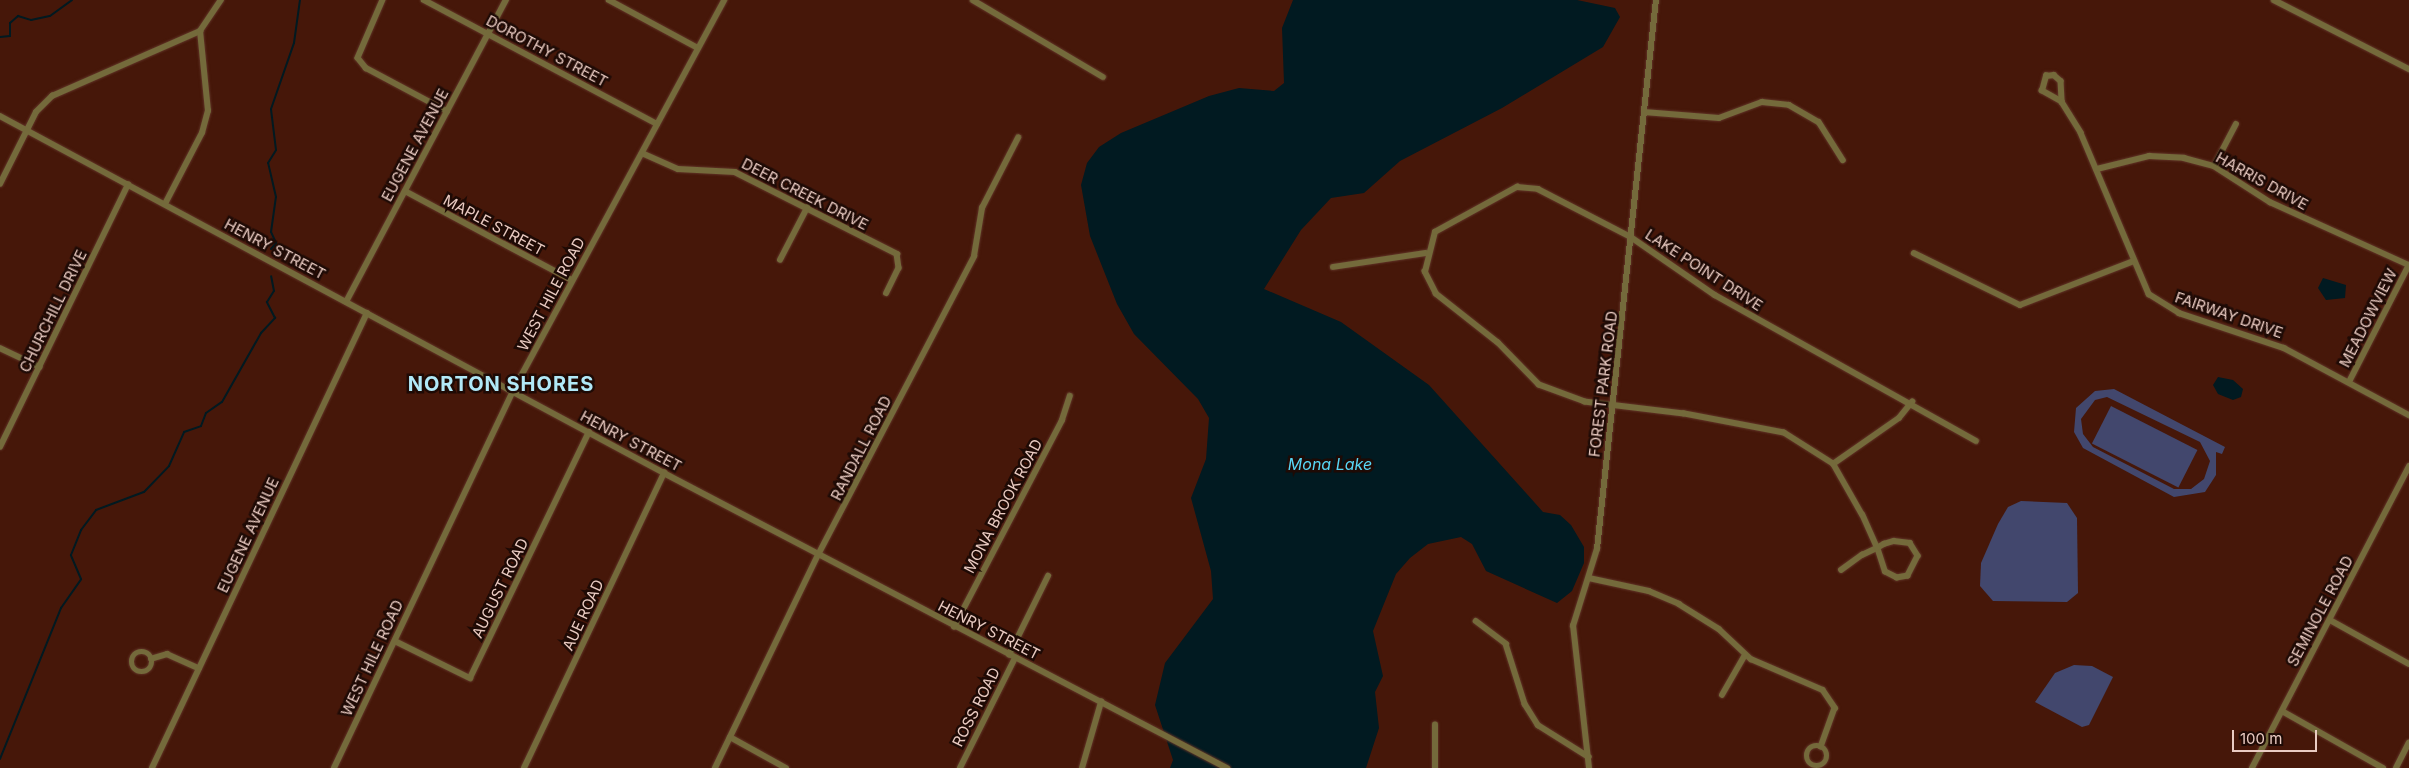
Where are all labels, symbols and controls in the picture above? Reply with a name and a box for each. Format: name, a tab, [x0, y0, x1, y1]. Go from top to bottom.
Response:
street label: DOROTHY STREET	[483, 11, 611, 91]
street label: EUGENE AVENUE	[378, 86, 452, 204]
street label: HARRIS DRIVE	[2213, 148, 2311, 214]
street label: DEER CREEK DRIVE	[739, 154, 871, 234]
street label: MAPLE STREET	[440, 191, 548, 259]
street label: HENRY STREET	[221, 215, 329, 283]
street label: LAKE POINT DRIVE	[1642, 225, 1766, 315]
street label: WEST HILE ROAD	[513, 234, 589, 354]
street label: CHURCHILL DRIVE	[16, 247, 90, 375]
street label: MEADOWVIEW	[2335, 266, 2401, 370]
street label: FAIRWAY DRIVE	[2173, 288, 2285, 342]
street label: FOREST PARK ROAD	[1585, 310, 1621, 458]
district label: NORTON SHORES	[406, 372, 596, 396]
street label: RANDALL ROAD	[827, 393, 895, 503]
street label: HENRY STREET	[577, 407, 685, 475]
street label: MONA BROOK ROAD	[960, 436, 1046, 576]
water label: Mona Lake	[1288, 454, 1372, 474]
street label: EUGENE AVENUE	[213, 475, 283, 595]
street label: AUGUST ROAD	[468, 535, 532, 641]
street label: SEMINOLE ROAD	[2283, 553, 2357, 669]
street label: AUE ROAD	[559, 577, 607, 653]
street label: WEST HILE ROAD	[337, 597, 407, 719]
street label: HENRY STREET	[935, 597, 1043, 663]
street label: ROSS ROAD	[948, 664, 1004, 750]
scale bar	[2234, 720, 2319, 752]
text: 100 m	[2240, 729, 2282, 748]

